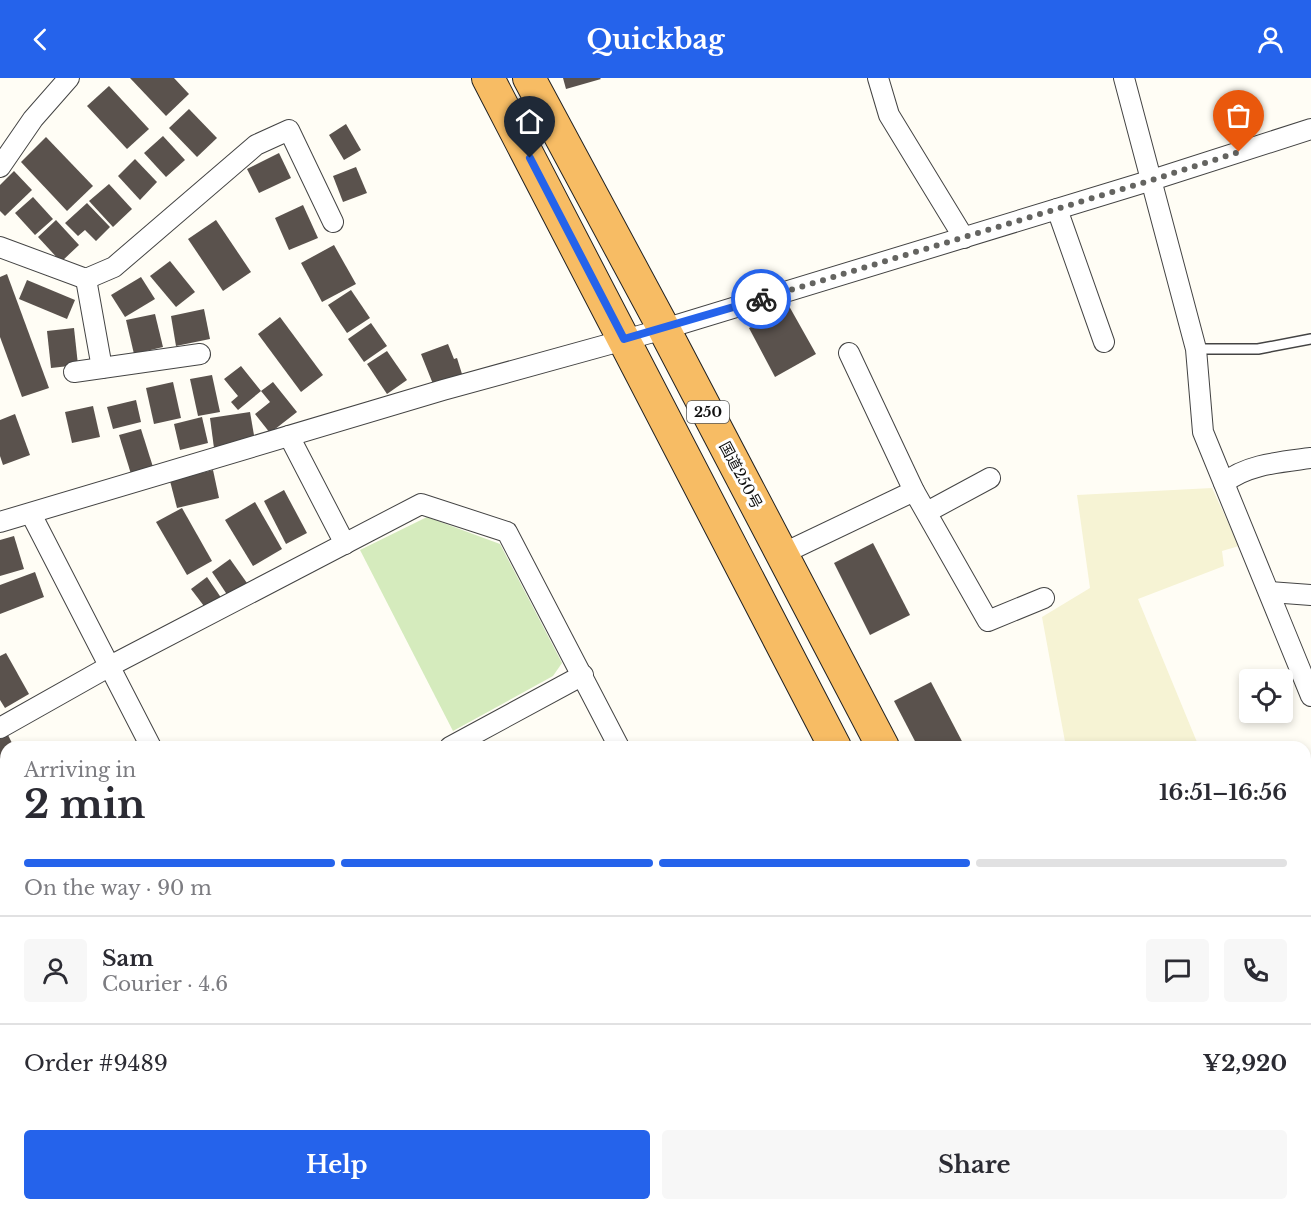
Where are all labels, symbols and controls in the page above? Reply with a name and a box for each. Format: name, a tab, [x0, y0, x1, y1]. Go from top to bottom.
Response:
icon: back	[24, 23, 57, 56]
text: Quickbag	[587, 23, 724, 56]
icon: person	[1254, 23, 1287, 56]
pin	[1213, 90, 1264, 152]
pin	[504, 96, 555, 158]
icon: bag	[1222, 99, 1255, 132]
icon: home	[513, 105, 546, 138]
courier	[731, 269, 791, 329]
icon: bike	[745, 283, 778, 316]
road number: 250	[687, 401, 729, 423]
street label: 国道250号	[715, 438, 767, 512]
map controls	[1239, 669, 1293, 723]
button: locate	[1239, 669, 1293, 723]
text: Arriving in	[24, 758, 136, 782]
text: 16:51–16:56	[1159, 779, 1287, 806]
text: 2 min	[24, 780, 145, 829]
text: On the way · 90 m	[24, 876, 212, 900]
button: person	[24, 939, 87, 1002]
button: chat	[1146, 939, 1209, 1002]
button: phone	[1224, 939, 1287, 1002]
text: Sam	[102, 945, 154, 972]
text: Courier · 4.6	[102, 972, 228, 996]
text: Order #9489	[24, 1050, 168, 1077]
text: ¥2,920	[1202, 1050, 1287, 1077]
button: Help	[24, 1130, 650, 1199]
button: Share	[662, 1130, 1287, 1199]

